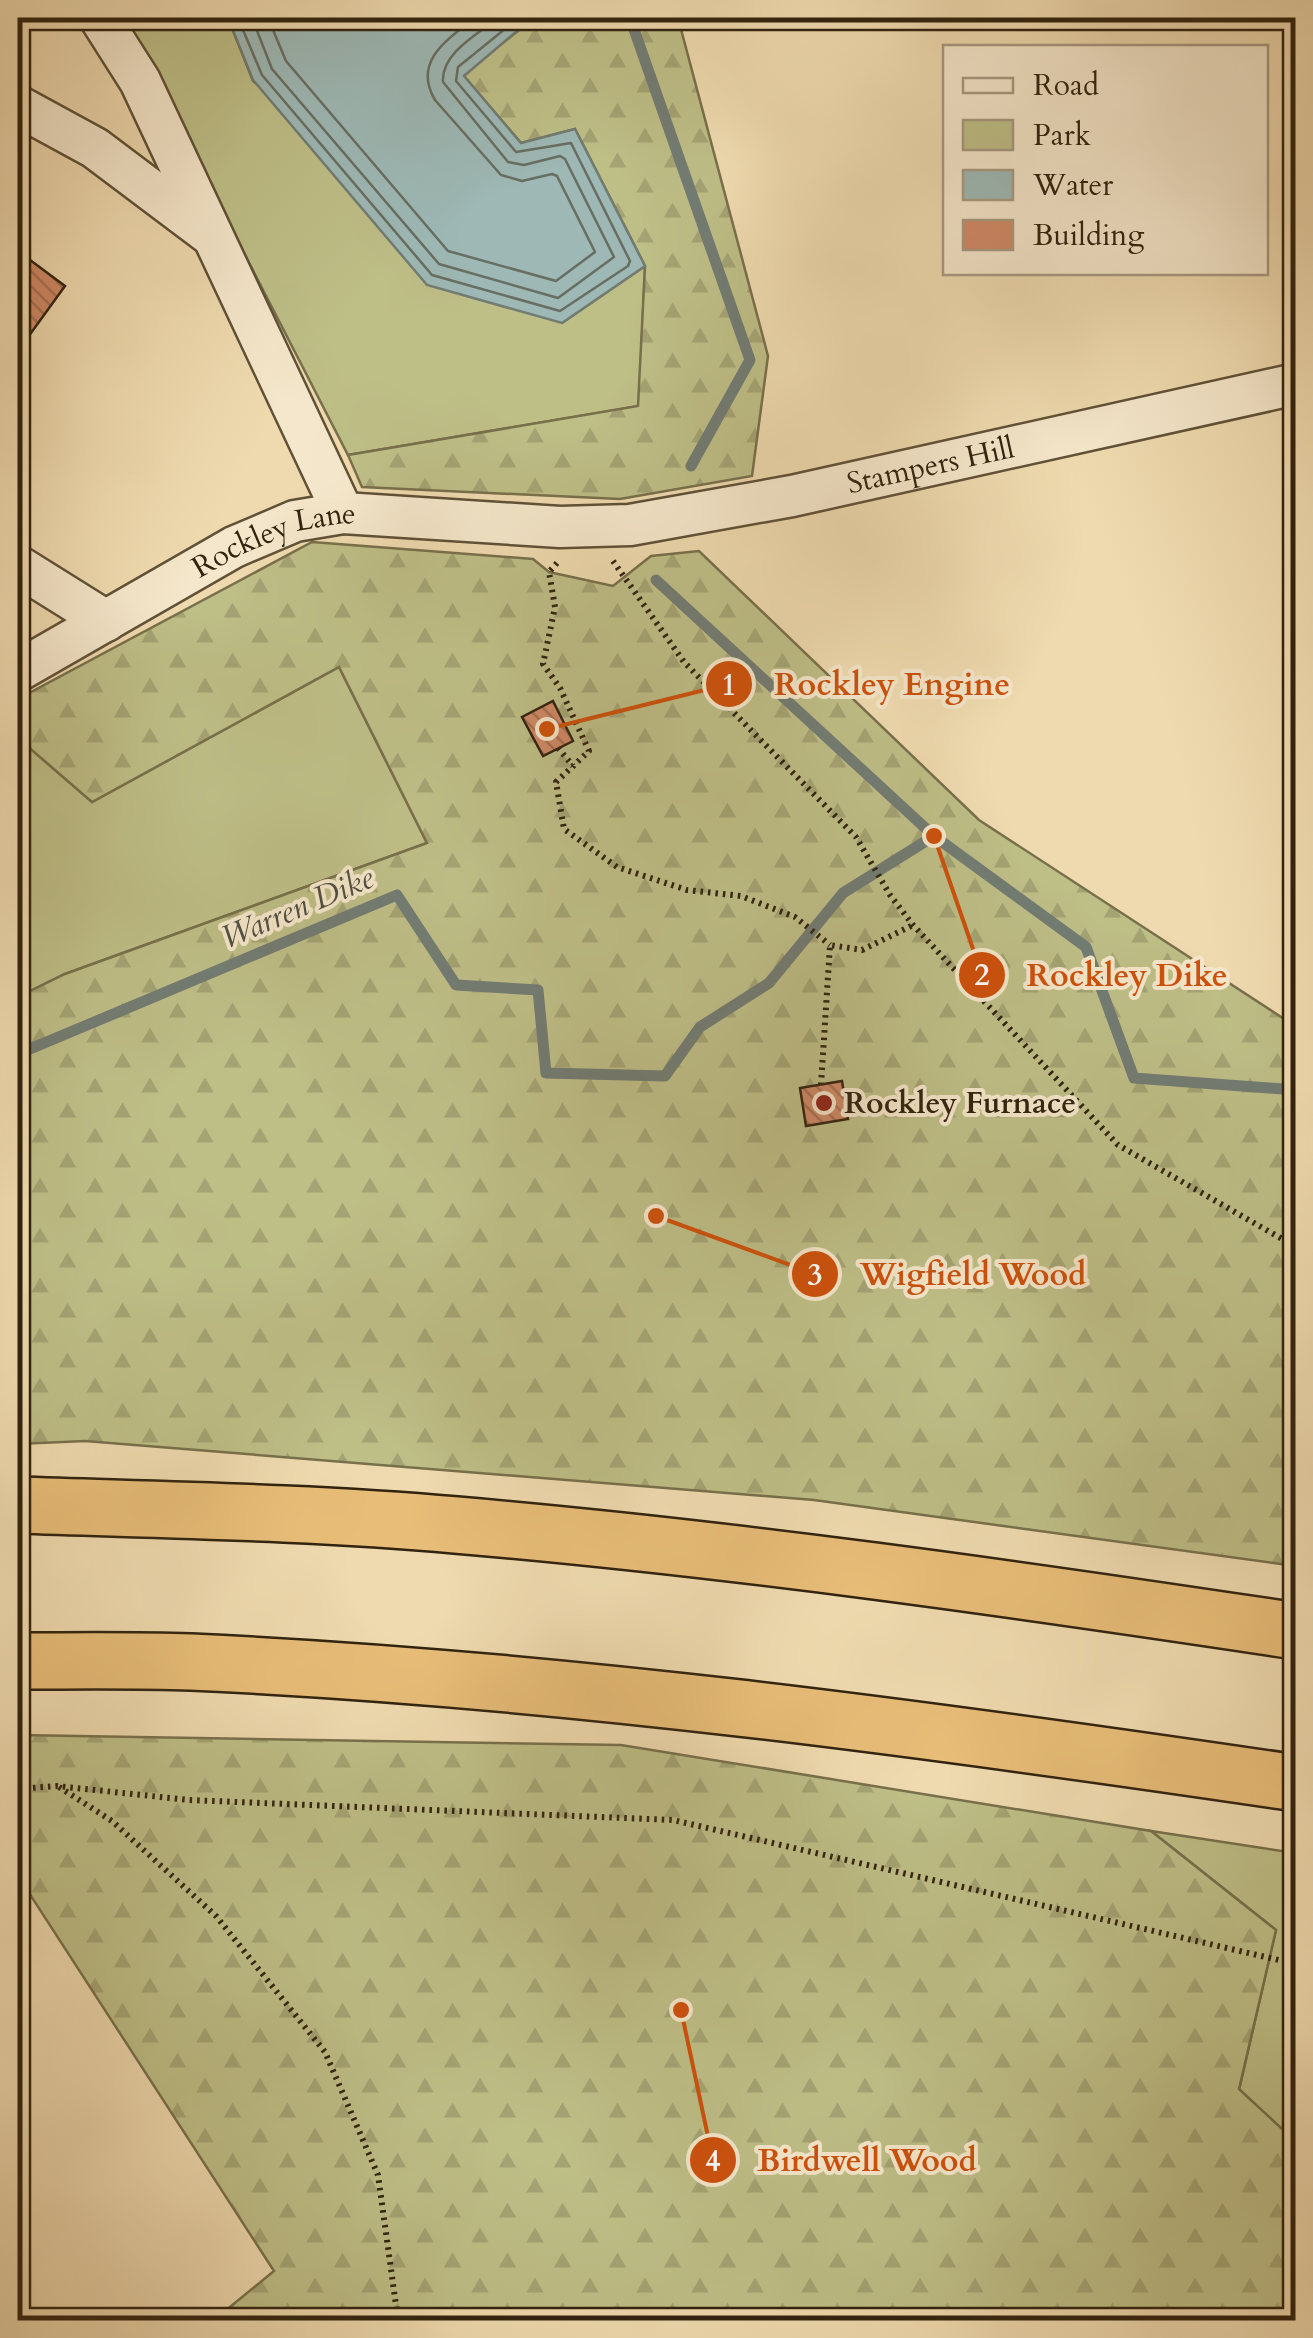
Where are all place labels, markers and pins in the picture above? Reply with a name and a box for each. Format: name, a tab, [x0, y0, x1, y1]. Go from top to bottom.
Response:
callout: Rockley Engine	[704, 653, 1030, 715]
callout: Rockley Dike	[957, 944, 1248, 1006]
place label: Rockley Furnace	[844, 1083, 1076, 1124]
marker: Rockley Furnace	[813, 1092, 835, 1114]
callout: Wigfield Wood	[790, 1243, 1106, 1305]
callout: Birdwell Wood	[688, 2129, 997, 2191]

